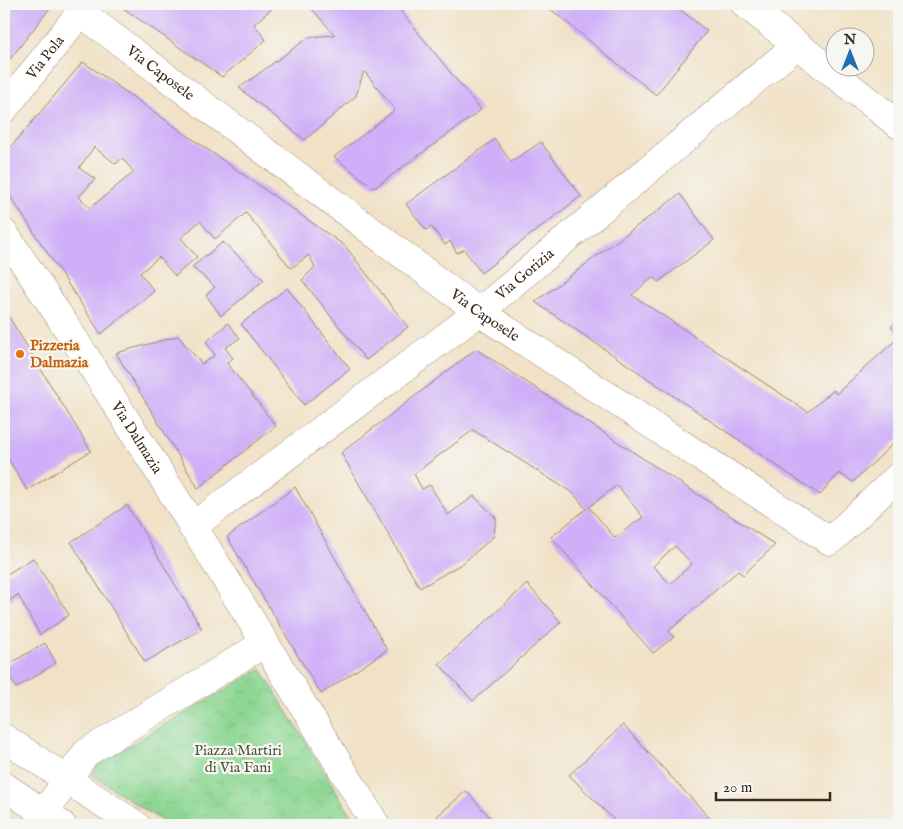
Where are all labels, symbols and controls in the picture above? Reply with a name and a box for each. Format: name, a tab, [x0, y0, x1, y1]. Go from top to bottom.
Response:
north arrow	[826, 28, 876, 78]
street label: Via Pola	[21, 31, 68, 84]
text: N	[843, 31, 856, 49]
street label: Via Caposele	[122, 40, 199, 104]
street label: Via Gorizia	[491, 244, 558, 304]
street label: Via Caposele	[446, 284, 524, 346]
place label: Pizzeria Dalmazia	[30, 336, 89, 372]
marker: Pizzeria Dalmazia	[14, 348, 26, 360]
street label: Via Dalmazia	[107, 397, 167, 477]
park label: Piazza Martiri di Via Fani	[194, 741, 282, 777]
scale bar	[716, 769, 829, 801]
text: 20 m	[723, 778, 753, 797]

